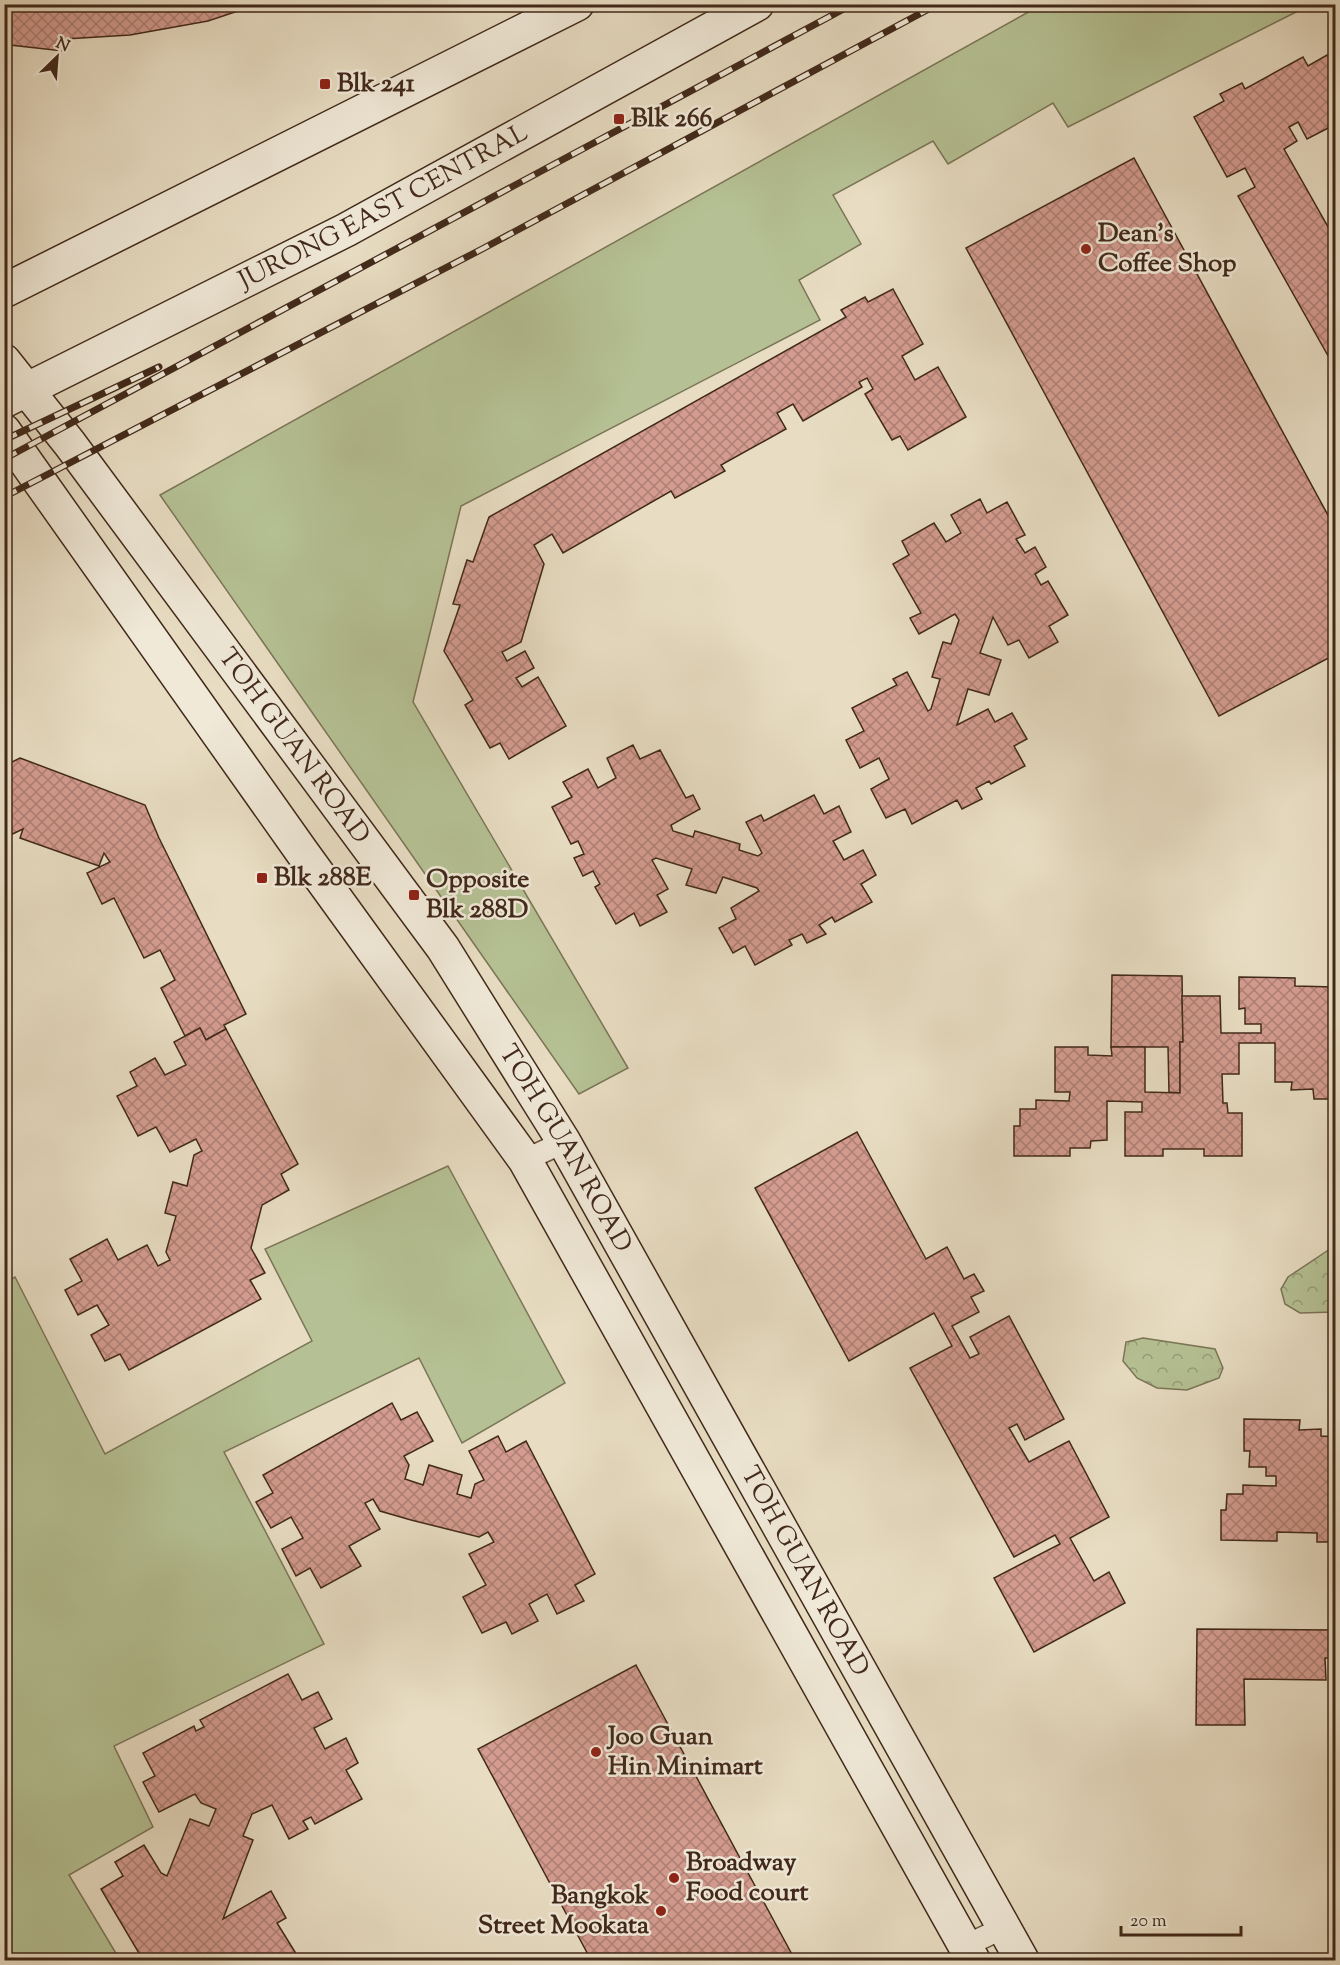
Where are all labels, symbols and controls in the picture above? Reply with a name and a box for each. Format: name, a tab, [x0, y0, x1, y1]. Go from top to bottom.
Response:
north arrow	[27, 27, 87, 87]
text: N	[52, 33, 73, 59]
place label: Blk 241	[337, 66, 415, 103]
marker: Blk 241	[318, 77, 332, 91]
place label: Blk 266	[631, 101, 713, 138]
marker: Blk 266	[612, 112, 626, 126]
street label: JURONG EAST CENTRAL	[230, 115, 535, 300]
place label: Dean's Coffee Shop	[1098, 216, 1236, 283]
marker: Dean's Coffee Shop	[1079, 242, 1093, 256]
street label: TOH GUAN ROAD	[209, 641, 379, 852]
place label: Blk 288E	[274, 860, 372, 897]
place label: Opposite Blk 288D	[426, 862, 529, 929]
marker: Blk 288E	[255, 871, 269, 885]
marker: Opposite Blk 288D	[407, 888, 421, 902]
street label: TOH GUAN ROAD	[489, 1038, 641, 1259]
street label: TOH GUAN ROAD	[731, 1460, 878, 1683]
place label: Joo Guan Hin Minimart	[606, 1719, 763, 1786]
marker: Joo Guan Hin Minimart	[589, 1745, 603, 1759]
place label: Broadway Food court	[686, 1845, 808, 1912]
marker: Broadway Food court	[667, 1871, 681, 1885]
place label: Bangkok Street Mookata	[478, 1878, 650, 1945]
scale bar	[1121, 1899, 1241, 1937]
marker: Bangkok Street Mookata	[654, 1904, 668, 1918]
text: 20 m	[1130, 1909, 1167, 1935]

